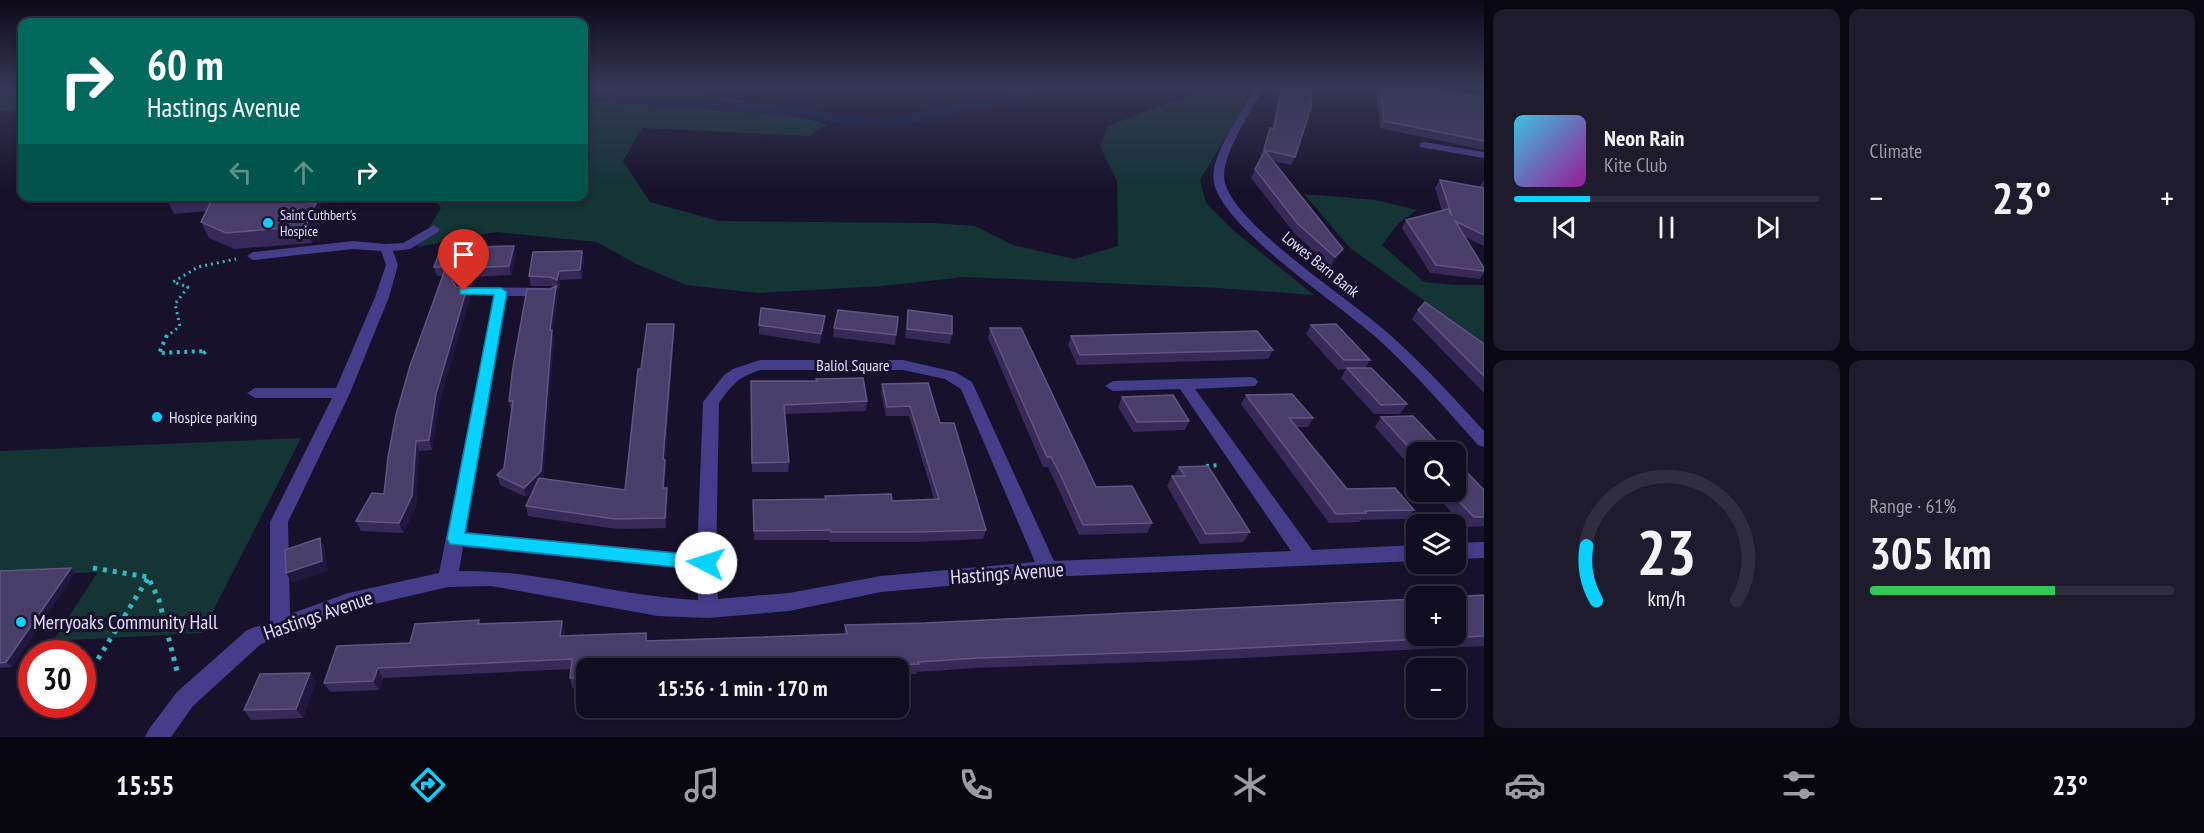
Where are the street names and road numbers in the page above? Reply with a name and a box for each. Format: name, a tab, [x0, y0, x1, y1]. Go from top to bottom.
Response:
street label: Lowes Barn Bank	[1278, 227, 1364, 302]
street label: Baliol Square	[816, 355, 890, 375]
street label: Hastings Avenue	[949, 556, 1065, 590]
street label: Hastings Avenue	[260, 584, 376, 646]

